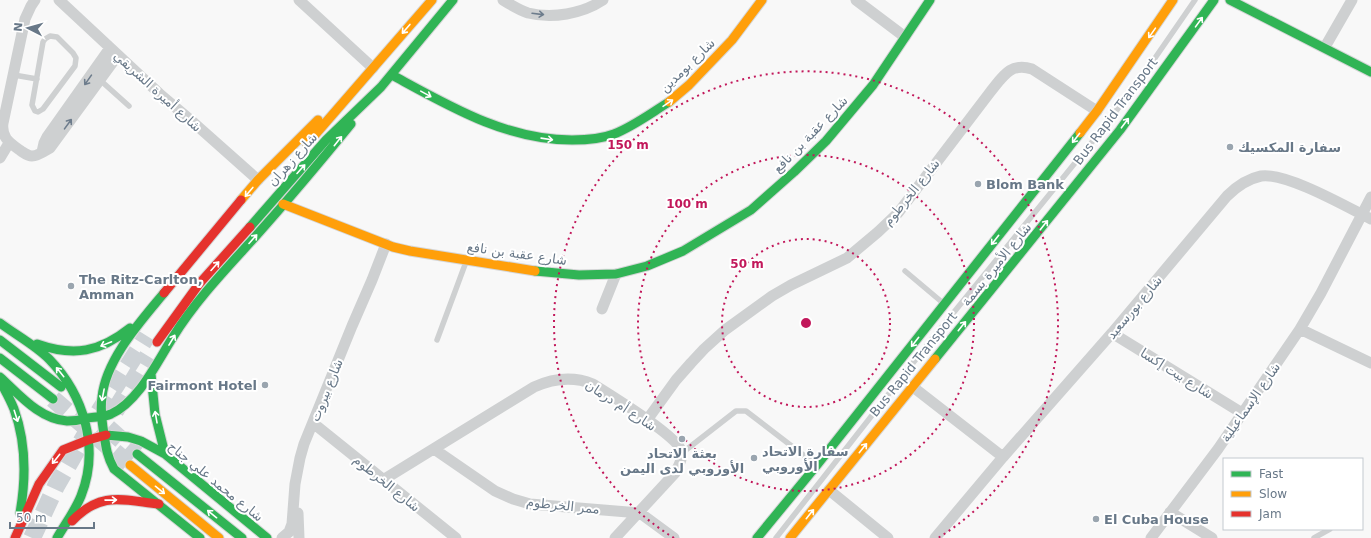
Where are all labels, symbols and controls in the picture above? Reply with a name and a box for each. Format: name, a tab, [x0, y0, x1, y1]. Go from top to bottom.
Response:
north arrow	[8, 8, 48, 48]
one-way arrow	[531, 10, 544, 18]
one-way arrow	[1195, 17, 1204, 28]
text: N	[12, 22, 25, 32]
one-way arrow	[402, 24, 411, 35]
one-way arrow	[1148, 27, 1156, 38]
street label: شارع بومدين	[657, 35, 719, 96]
street label: شارع أميرة الشريقي	[110, 47, 205, 135]
street label: Bus Rapid Transport	[1070, 55, 1161, 168]
one-way arrow	[84, 74, 92, 85]
one-way arrow	[420, 90, 432, 98]
street label: شارع عقبة بن نافع	[770, 93, 851, 176]
one-way arrow	[662, 99, 673, 107]
one-way arrow	[1121, 118, 1130, 129]
one-way arrow	[64, 119, 72, 130]
street label: شارع زهران	[265, 130, 321, 190]
one-way arrow	[1071, 132, 1080, 143]
one-way arrow	[334, 135, 342, 146]
one-way arrow	[540, 135, 553, 143]
text: 150 m	[607, 138, 649, 152]
place label: سفارة المكسيك	[1238, 140, 1341, 155]
marker: سفارة المكسيك	[1225, 142, 1235, 152]
street label: شارع الخرطوم	[880, 156, 944, 229]
one-way arrow	[296, 164, 305, 174]
place label: Blom Bank	[986, 177, 1064, 192]
marker: Blom Bank	[973, 179, 983, 189]
one-way arrow	[244, 186, 253, 197]
text: 100 m	[666, 197, 708, 211]
street label: شارع الأميرة بسمة	[957, 219, 1035, 310]
one-way arrow	[1040, 219, 1048, 230]
one-way arrow	[248, 234, 257, 244]
one-way arrow	[991, 235, 1000, 246]
street label: شارع عقبة بن نافع	[466, 239, 568, 269]
text: 50 m	[730, 257, 764, 271]
one-way arrow	[210, 261, 219, 272]
place label: The Ritz-Carlton, Amman	[79, 272, 203, 302]
street label: شارع بورسعيد	[1104, 273, 1166, 342]
marker: The Ritz-Carlton, Amman	[66, 281, 76, 291]
street label: Bus Rapid Transport	[867, 309, 960, 420]
centre of rings	[799, 316, 813, 330]
one-way arrow	[958, 320, 967, 331]
one-way arrow	[168, 334, 176, 346]
one-way arrow	[910, 337, 919, 348]
one-way arrow	[100, 341, 112, 348]
street label: شارع بيت إكسا	[1137, 345, 1216, 403]
street label: شارع بيروت	[307, 357, 347, 424]
street label: شارع الإسماعيلية	[1218, 360, 1284, 445]
one-way arrow	[55, 367, 64, 378]
street label: شارع أم درمان	[582, 376, 659, 435]
place label: Fairmont Hotel	[147, 378, 257, 393]
marker: Fairmont Hotel	[260, 380, 270, 390]
one-way arrow	[99, 388, 107, 401]
one-way arrow	[12, 410, 20, 422]
one-way arrow	[151, 410, 159, 423]
marker: بعثة الاتحاد الأوروبي لدى اليمن	[677, 434, 687, 444]
street label: شارع محمد علي جناح	[164, 438, 266, 525]
one-way arrow	[858, 443, 867, 454]
place label: سفارة الاتحاد الأوروبي	[762, 444, 849, 474]
place label: بعثة الاتحاد الأوروبي لدى اليمن	[620, 446, 744, 476]
street label: شارع الخرطوم	[350, 452, 423, 516]
marker: سفارة الاتحاد الأوروبي	[749, 453, 759, 463]
one-way arrow	[51, 454, 60, 465]
legend	[1223, 458, 1363, 530]
text: Fast	[1259, 467, 1283, 481]
one-way arrow	[155, 485, 165, 494]
text: Slow	[1259, 487, 1287, 501]
street label: ممر الخرطوم	[525, 494, 601, 518]
one-way arrow	[104, 496, 117, 504]
scale bar	[10, 504, 94, 530]
text: Jam	[1258, 507, 1282, 521]
one-way arrow	[805, 508, 814, 519]
one-way arrow	[206, 509, 217, 518]
text: 50 m	[16, 511, 47, 525]
place label: El Cuba House	[1104, 512, 1209, 527]
marker: El Cuba House	[1091, 514, 1101, 524]

